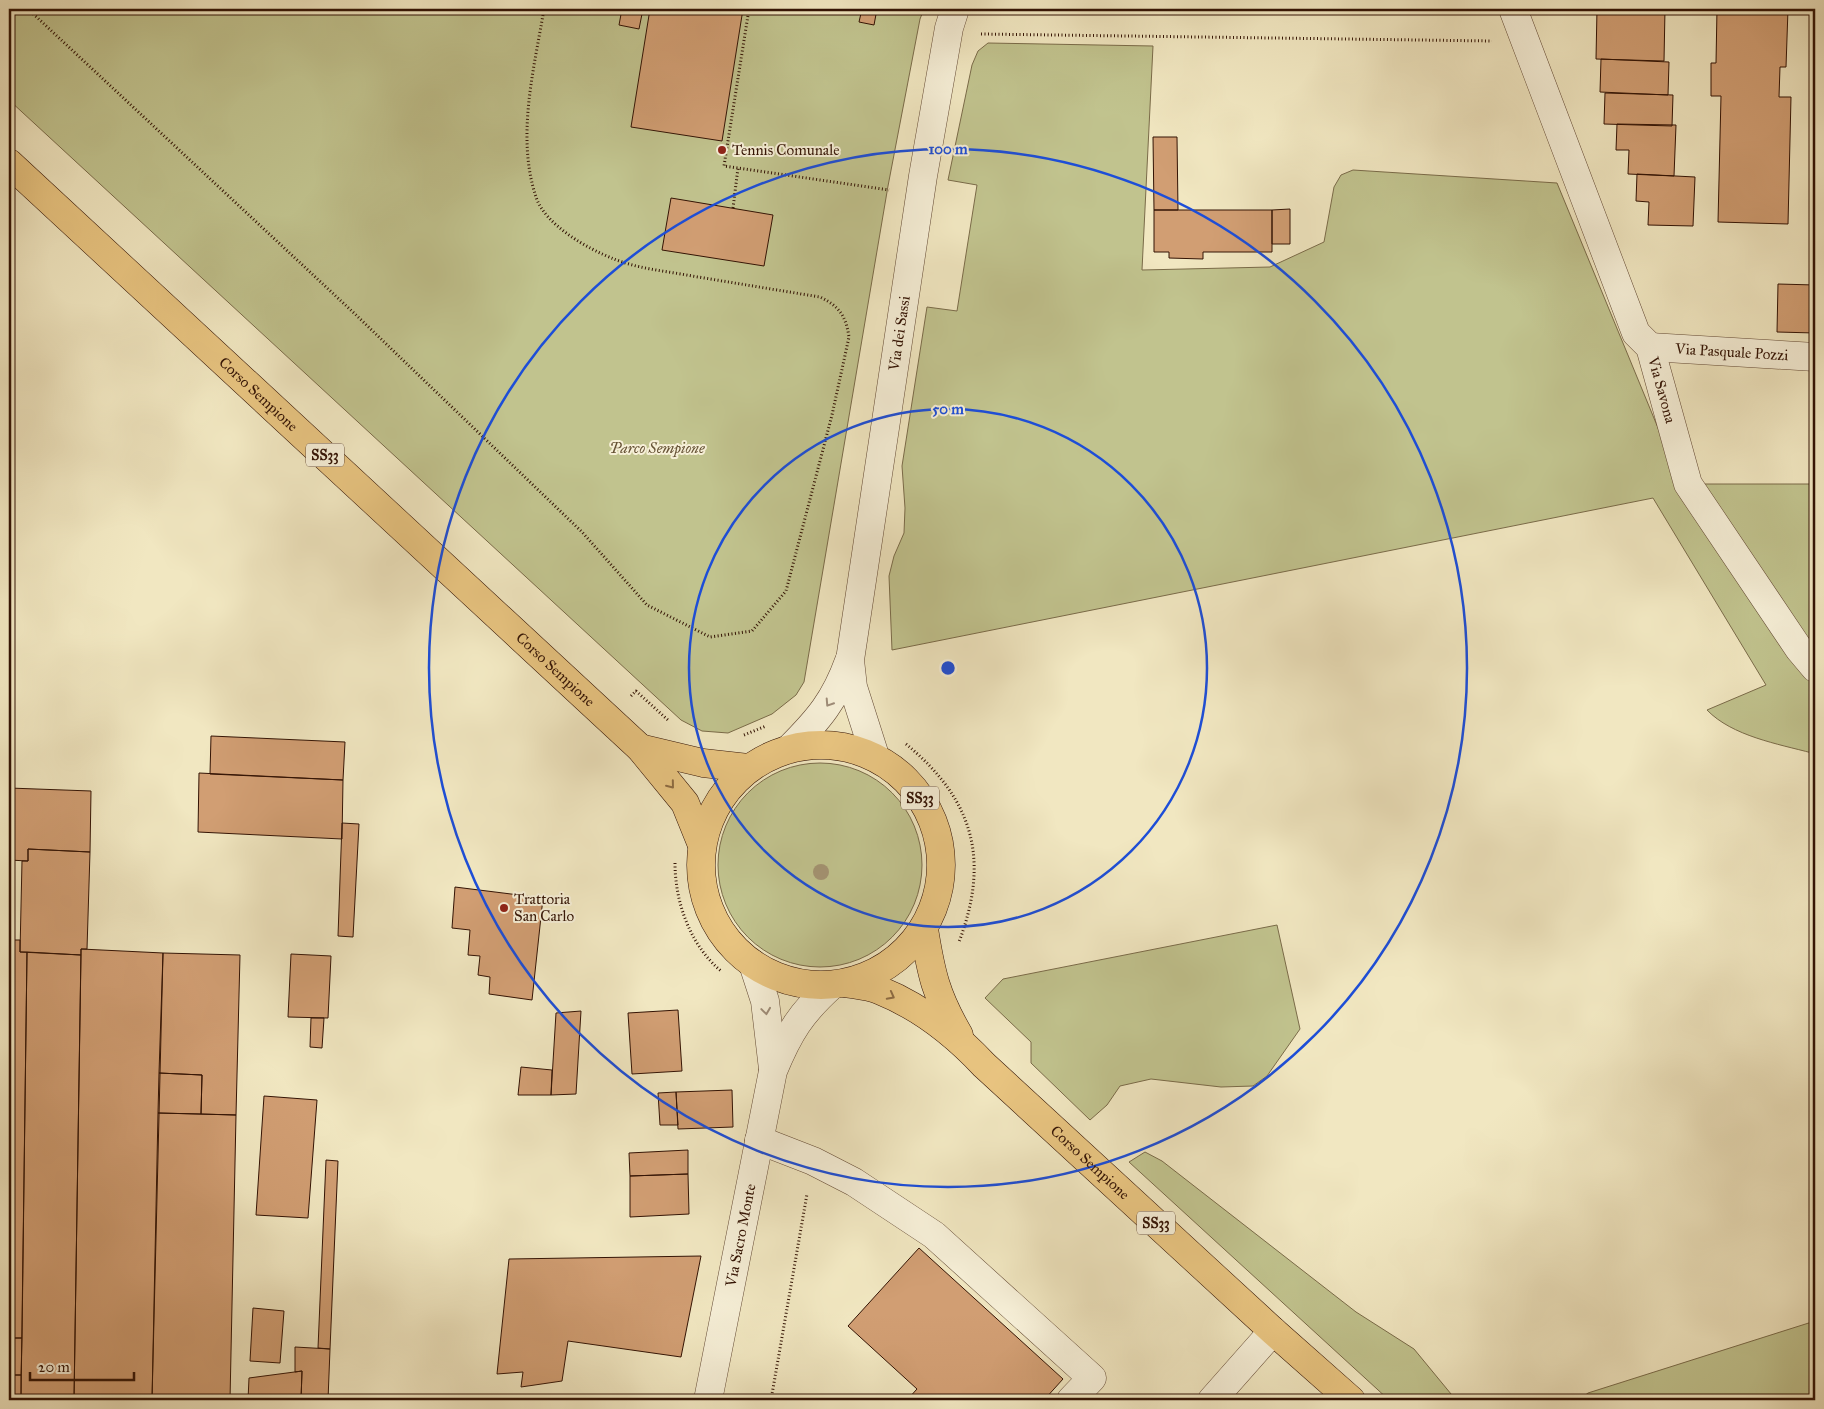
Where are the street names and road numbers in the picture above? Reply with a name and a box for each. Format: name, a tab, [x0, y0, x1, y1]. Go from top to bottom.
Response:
street label: Via dei Sassi	[885, 295, 914, 373]
street label: Via Pasquale Pozzi	[1674, 339, 1789, 364]
street label: Corso Sempione	[215, 353, 301, 435]
street label: Via Savona	[1644, 354, 1680, 426]
road number: SS33	[306, 444, 344, 466]
street label: Corso Sempione	[512, 629, 598, 710]
road number: SS33	[901, 786, 939, 810]
street label: Corso Sempione	[1047, 1122, 1133, 1203]
street label: Via Sacro Monte	[721, 1182, 760, 1289]
road number: SS33	[1137, 1212, 1175, 1234]

